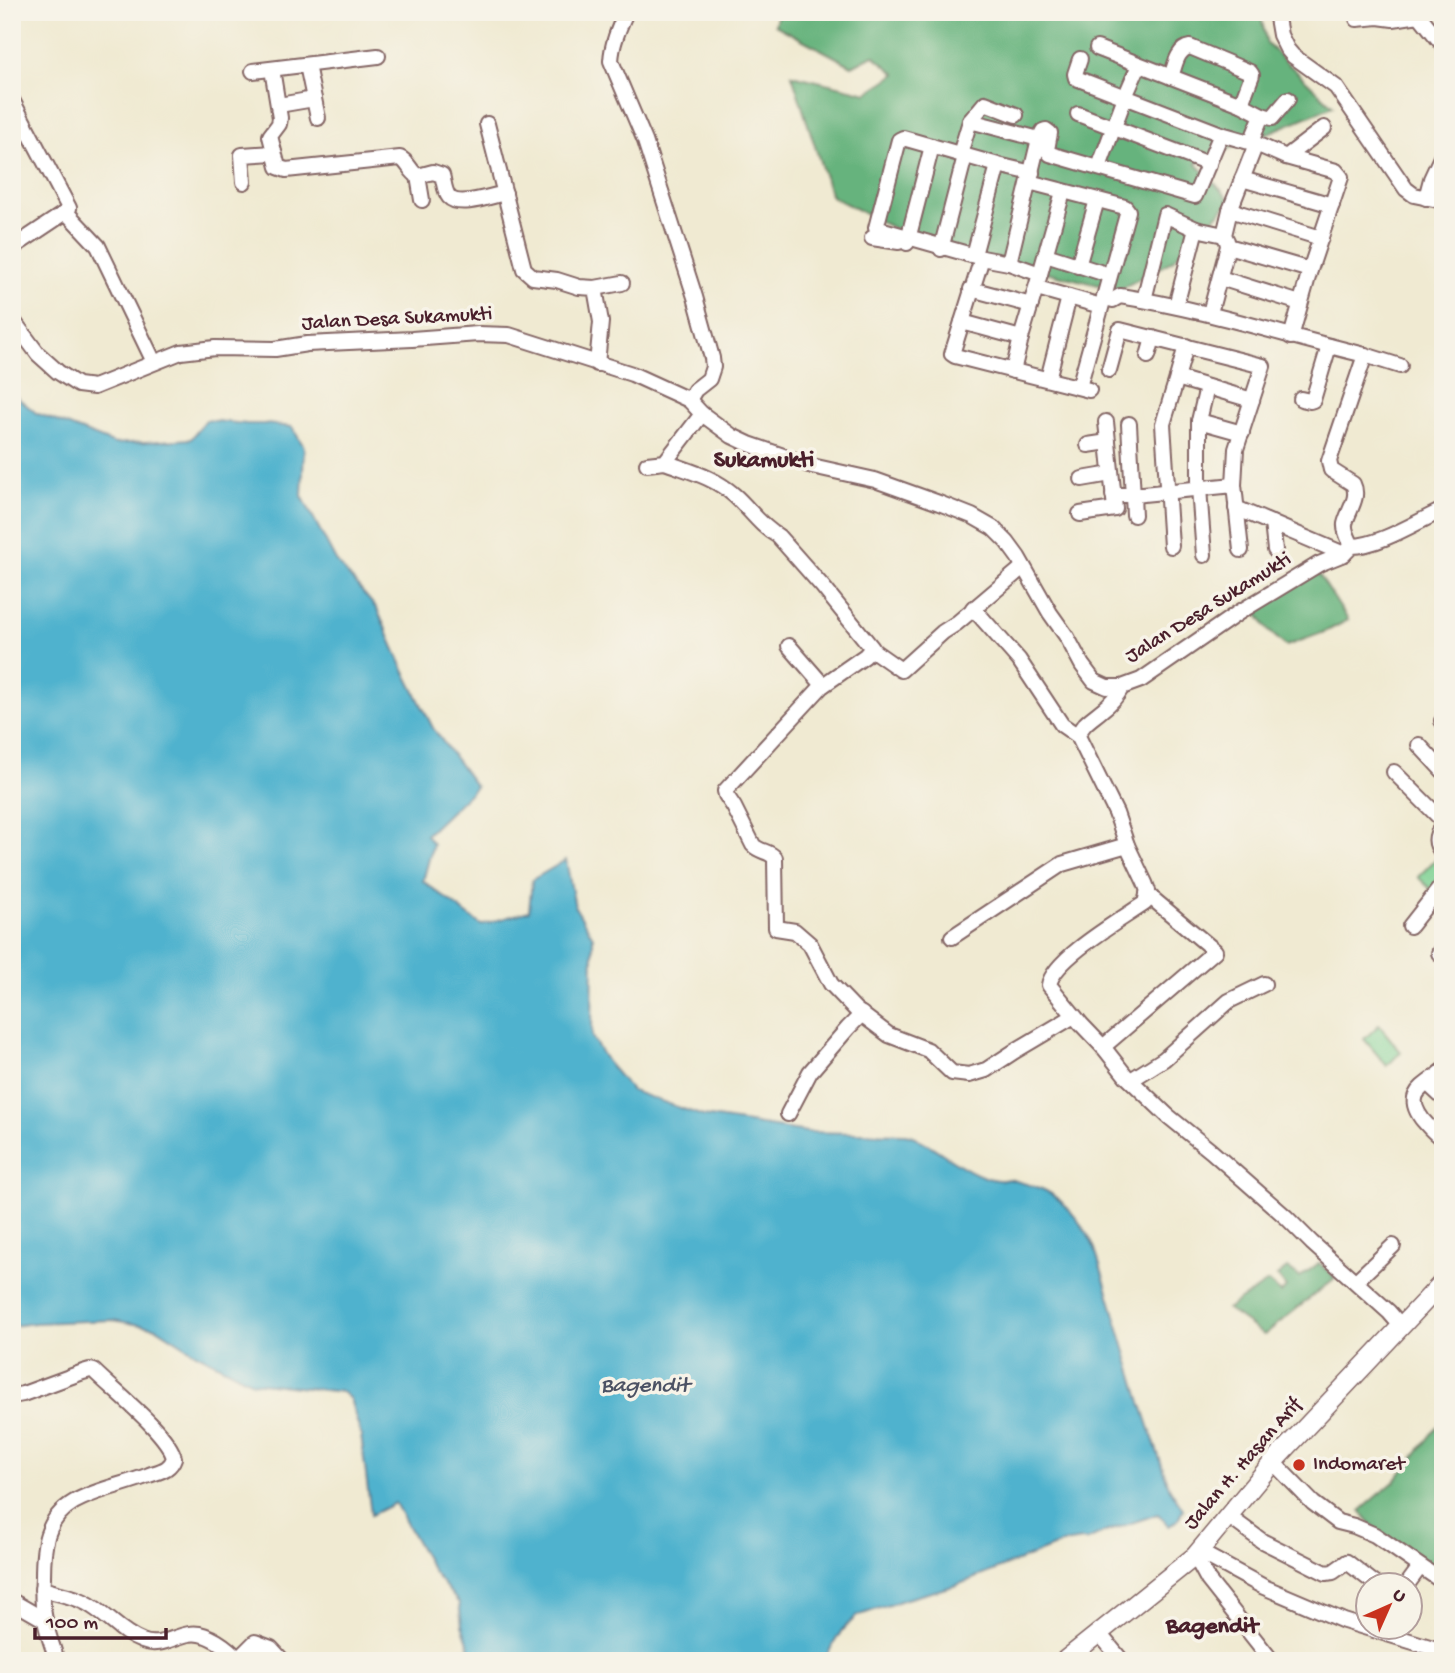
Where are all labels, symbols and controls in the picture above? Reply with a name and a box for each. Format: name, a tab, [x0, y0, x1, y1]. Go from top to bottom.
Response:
street label: Jalan Desa Sukamukti	[301, 303, 493, 337]
district label: Sukamukti	[714, 447, 814, 476]
street label: Jalan Desa Sukamukti	[1121, 548, 1297, 670]
water label: Bagendit	[601, 1373, 693, 1400]
street label: Jalan H. Hasan Arif	[1180, 1393, 1309, 1536]
place label: Indomaret	[1313, 1453, 1407, 1478]
marker: Indomaret	[1291, 1457, 1307, 1473]
north arrow	[1354, 1572, 1424, 1642]
text: U	[1387, 1584, 1411, 1608]
scale bar	[35, 1596, 166, 1640]
text: 100 m	[45, 1612, 98, 1637]
district label: Bagendit	[1165, 1613, 1260, 1642]

